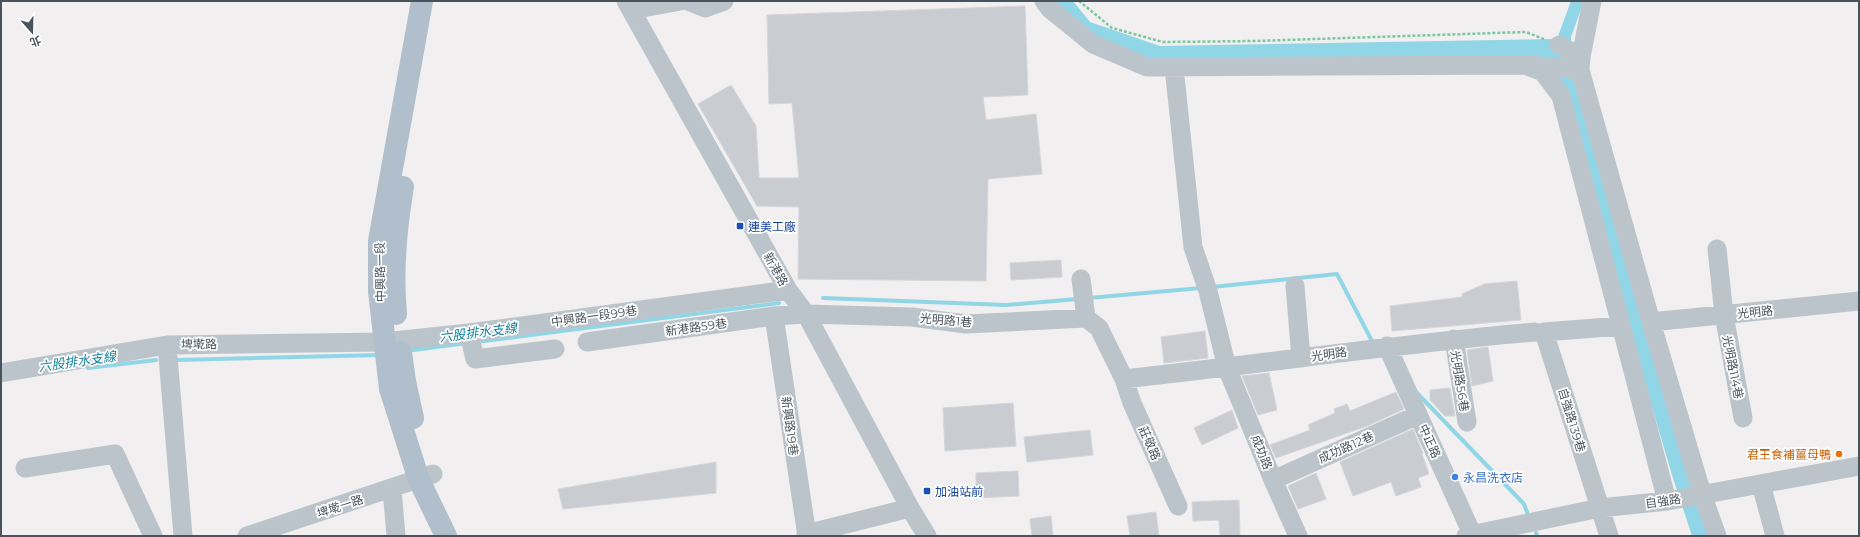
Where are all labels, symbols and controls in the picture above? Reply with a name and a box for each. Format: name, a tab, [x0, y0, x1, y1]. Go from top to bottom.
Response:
north arrow	[12, 12, 52, 52]
text: 北	[28, 33, 43, 50]
place label: 連美工廠	[748, 219, 796, 234]
marker: 連美工廠	[735, 221, 745, 231]
street label: 中興路一段	[372, 242, 388, 302]
street label: 新港路	[761, 250, 791, 288]
street label: 中興路一段99巷	[550, 303, 638, 329]
street label: 光明路	[1736, 303, 1774, 321]
street label: 光明路1巷	[919, 310, 973, 330]
street label: 新港路59巷	[664, 315, 728, 339]
water label: 六股排水支線	[438, 319, 520, 345]
street label: 光明路114巷	[1719, 334, 1747, 400]
street label: 埤墘路	[181, 336, 217, 352]
street label: 光明路	[1310, 344, 1348, 364]
water label: 六股排水支線	[37, 347, 119, 374]
street label: 光明路56巷	[1448, 349, 1472, 413]
street label: 自強路139巷	[1555, 386, 1589, 454]
street label: 新興路19巷	[778, 395, 802, 457]
street label: 中正路	[1416, 421, 1444, 461]
street label: 莊敬路	[1136, 423, 1164, 463]
street label: 成功路12巷	[1316, 428, 1376, 466]
street label: 成功路	[1248, 432, 1276, 472]
place label: 君王食補薑母鴨	[1747, 447, 1831, 462]
marker: 君王食補薑母鴨	[1834, 449, 1844, 459]
place label: 永昌洗衣店	[1463, 470, 1523, 485]
marker: 永昌洗衣店	[1450, 472, 1460, 482]
place label: 加油站前	[935, 484, 983, 499]
marker: 加油站前	[922, 486, 932, 496]
street label: 埤墘一路	[315, 491, 365, 521]
street label: 自強路	[1644, 491, 1682, 511]

